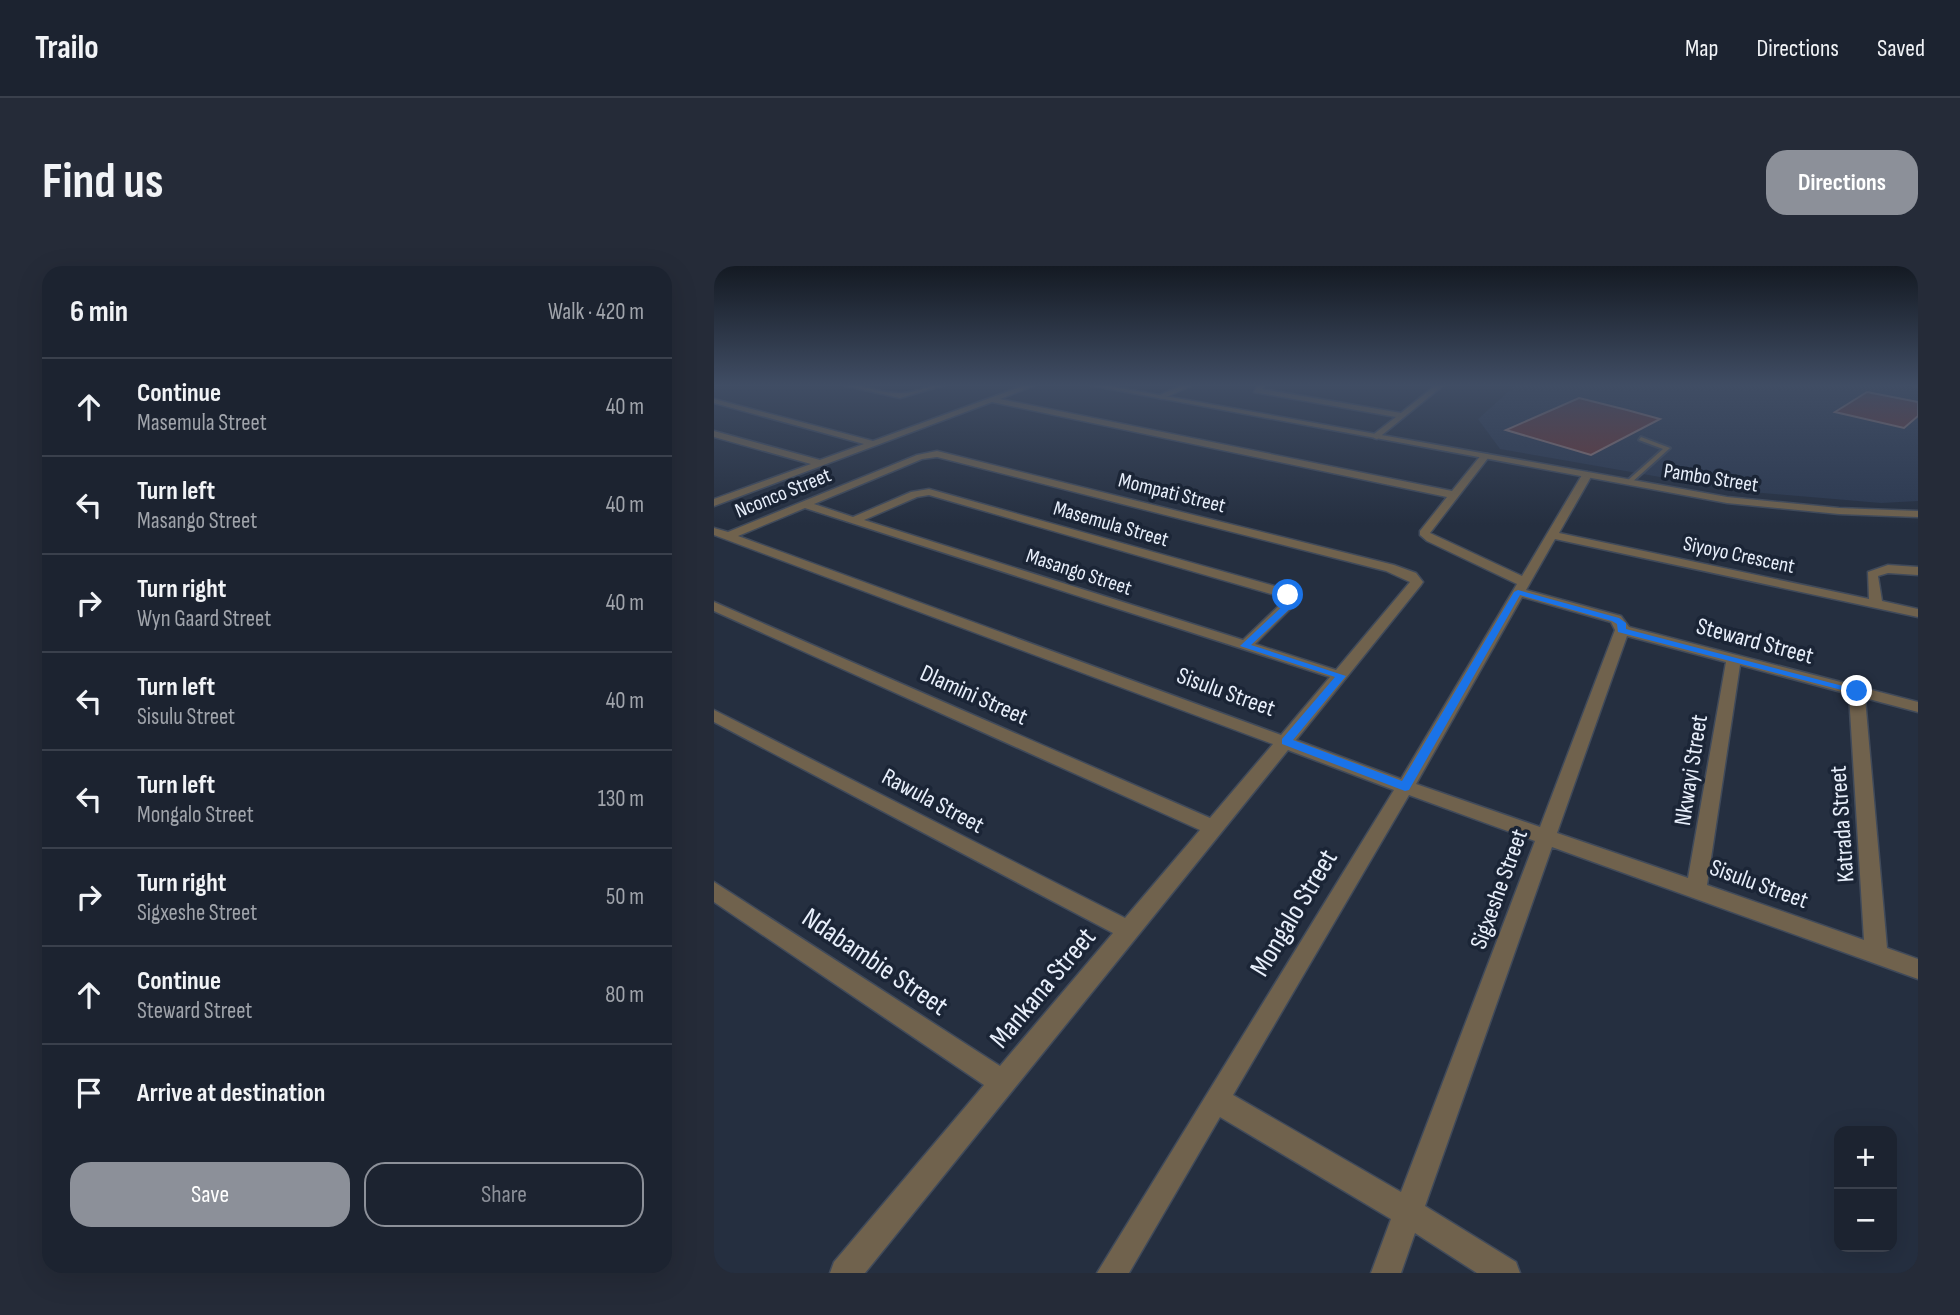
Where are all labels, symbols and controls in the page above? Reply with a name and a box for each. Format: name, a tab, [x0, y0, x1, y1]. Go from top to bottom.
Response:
text: Trailo	[35, 28, 99, 68]
text: Map	[1685, 34, 1718, 63]
text: Directions	[1756, 34, 1839, 63]
text: Saved	[1877, 34, 1925, 63]
button: Directions	[1766, 150, 1918, 215]
text: Find us	[42, 153, 164, 212]
text: 6 min	[70, 294, 128, 330]
text: Walk · 420 m	[548, 298, 644, 326]
text: Continue	[137, 378, 221, 409]
icon: ahead	[70, 388, 108, 426]
text: 40 m	[606, 393, 644, 421]
text: Masemula Street	[137, 409, 267, 437]
street label: Pambo Street	[1662, 458, 1760, 498]
street label: Nconco Street	[731, 462, 835, 524]
street label: Mompati Street	[1116, 468, 1228, 518]
text: Turn left	[137, 476, 215, 507]
icon: left	[70, 486, 108, 524]
text: 40 m	[606, 491, 644, 519]
street label: Masemula Street	[1051, 496, 1171, 552]
text: Masango Street	[137, 507, 257, 535]
street label: Siyoyo Crescent	[1681, 531, 1797, 579]
street label: Masango Street	[1023, 543, 1135, 601]
text: Turn right	[137, 574, 226, 605]
route start	[1272, 579, 1303, 610]
icon: right	[70, 584, 108, 622]
text: 40 m	[606, 589, 644, 617]
text: Wyn Gaard Street	[137, 605, 271, 633]
street label: Steward Street	[1693, 611, 1817, 671]
street label: Dlamini Street	[916, 658, 1032, 732]
street label: Sisulu Street	[1173, 661, 1279, 723]
text: Turn left	[137, 672, 215, 703]
route end	[1841, 675, 1872, 706]
icon: left	[70, 682, 108, 720]
text: 40 m	[606, 687, 644, 715]
text: Sisulu Street	[137, 703, 235, 731]
street label: Nkwayi Street	[1668, 712, 1714, 828]
street label: Rawula Street	[877, 762, 989, 840]
street label: Katrada Street	[1823, 765, 1861, 883]
text: Turn left	[137, 770, 215, 801]
icon: left	[70, 780, 108, 818]
text: 130 m	[598, 785, 644, 813]
text: Mongalo Street	[137, 801, 254, 829]
street label: Sigxeshe Street	[1464, 825, 1534, 953]
street label: Mongalo Street	[1243, 844, 1345, 982]
street label: Sisulu Street	[1706, 853, 1812, 915]
text: Turn right	[137, 868, 226, 899]
icon: right	[70, 878, 108, 916]
text: 50 m	[606, 883, 644, 911]
text: Sigxeshe Street	[137, 899, 257, 927]
street label: Ndabambie Street	[796, 901, 954, 1023]
street label: Mankana Street	[983, 921, 1103, 1055]
text: Continue	[137, 966, 221, 997]
icon: ahead	[70, 976, 108, 1014]
text: 80 m	[605, 981, 644, 1009]
text: Steward Street	[137, 997, 252, 1025]
icon: arrive	[70, 1074, 108, 1112]
text: Arrive at destination	[137, 1078, 325, 1109]
map controls	[1834, 1126, 1897, 1252]
button: +	[1834, 1126, 1897, 1189]
button: Save	[70, 1162, 350, 1227]
button: Share	[364, 1162, 644, 1227]
button: −	[1834, 1189, 1897, 1252]

